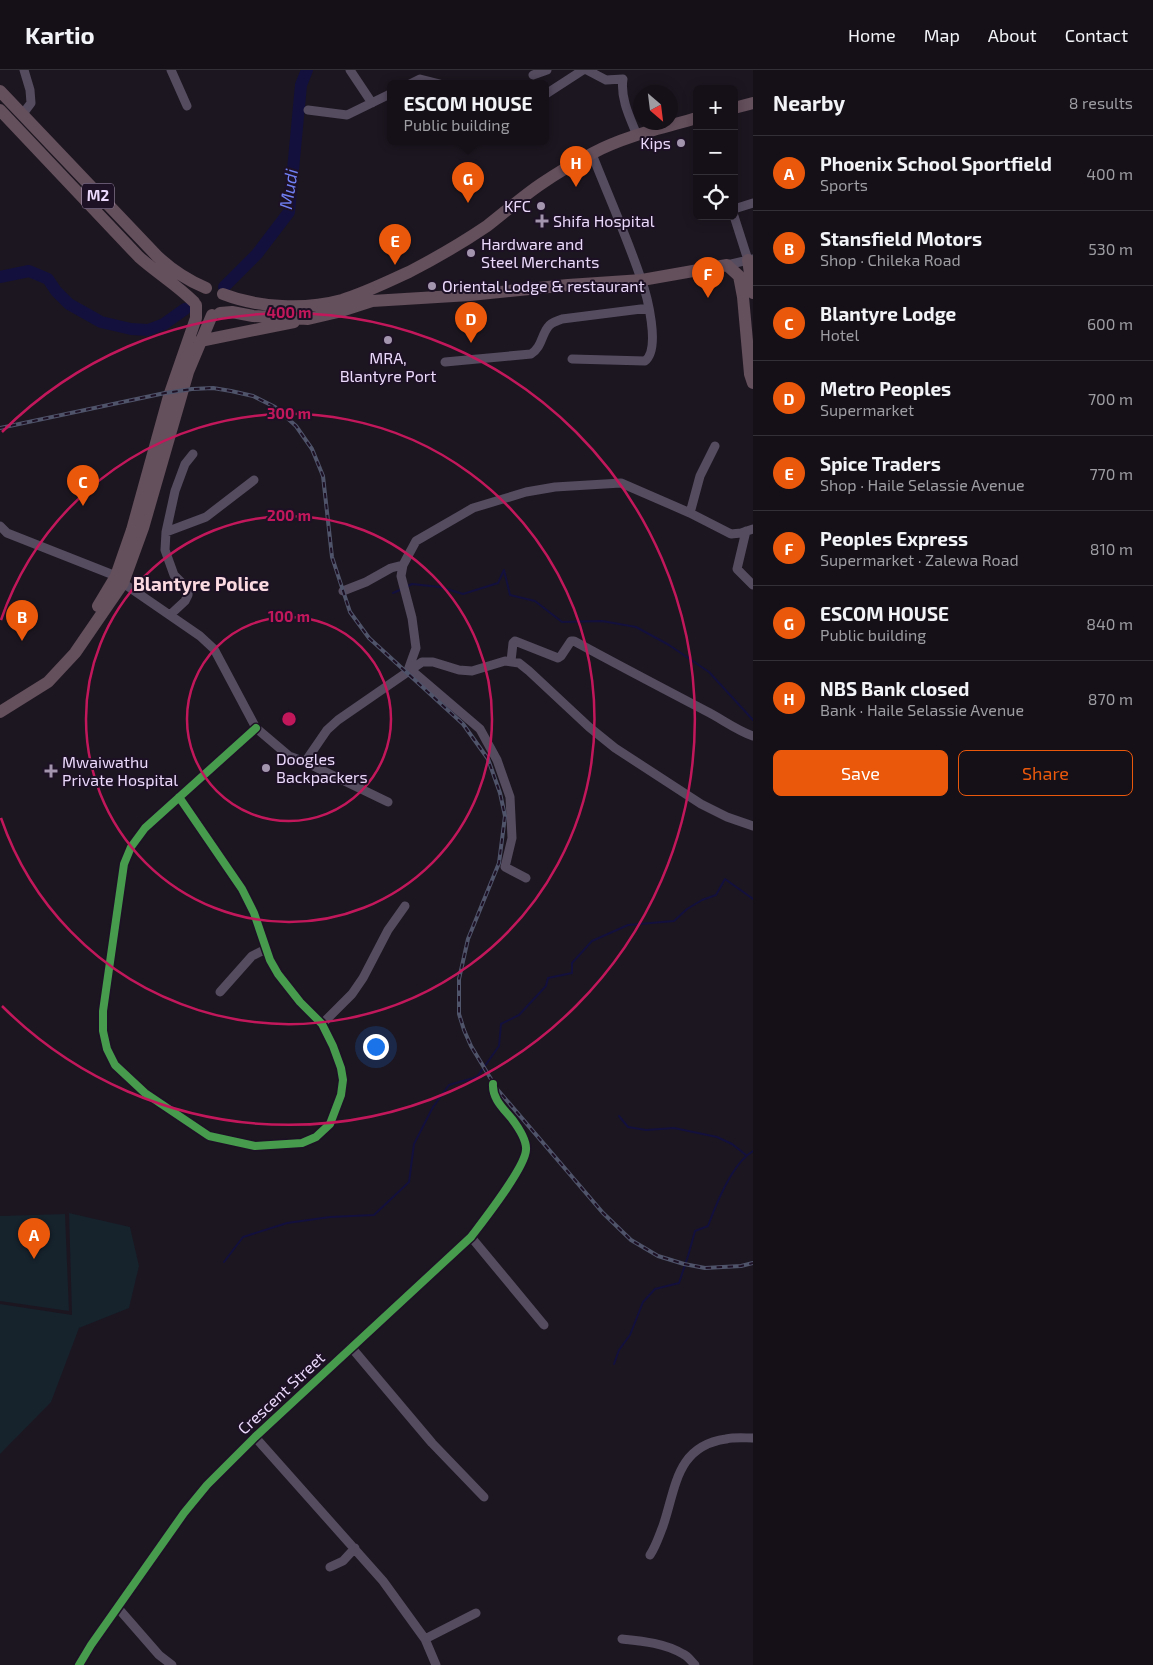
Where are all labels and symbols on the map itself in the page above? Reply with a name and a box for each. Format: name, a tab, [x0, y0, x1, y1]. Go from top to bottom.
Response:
north arrow	[633, 85, 678, 130]
place label: Kips	[640, 133, 671, 152]
marker: Kips	[675, 137, 687, 149]
pin: H	[560, 146, 592, 187]
pin: G	[452, 162, 484, 203]
water label: Mudi	[274, 166, 302, 211]
road number: M2	[82, 184, 114, 208]
place label: KFC	[504, 196, 531, 215]
marker: KFC	[535, 200, 547, 212]
place label: Shifa Hospital	[553, 211, 655, 230]
marker: Shifa Hospital	[535, 214, 549, 228]
pin: E	[379, 224, 411, 265]
place label: Hardware and Steel Merchants	[481, 234, 599, 271]
marker: Hardware and Steel Merchants	[465, 247, 477, 259]
pin: F	[692, 257, 724, 298]
place label: Oriental Lodge & restaurant	[442, 276, 645, 295]
marker: Oriental Lodge & restaurant	[426, 280, 438, 292]
pin: D	[455, 302, 487, 343]
text: 400 m	[267, 303, 311, 321]
marker: MRA, Blantyre Port	[382, 334, 394, 346]
place label: MRA, Blantyre Port	[340, 348, 436, 385]
text: 300 m	[267, 404, 311, 422]
pin: C	[67, 465, 99, 506]
text: 200 m	[267, 506, 311, 524]
district label: Blantyre Police	[133, 572, 270, 596]
pin: B	[6, 600, 38, 641]
text: 100 m	[268, 607, 310, 625]
centre of rings	[280, 710, 298, 728]
place label: Doogles Backpackers	[276, 749, 368, 786]
place label: Mwaiwathu Private Hospital	[62, 752, 178, 789]
marker: Doogles Backpackers	[260, 762, 272, 774]
marker: Mwaiwathu Private Hospital	[44, 764, 58, 778]
your location	[363, 1034, 389, 1060]
pin: A	[18, 1218, 50, 1259]
street label: Crescent Street	[233, 1348, 328, 1438]

